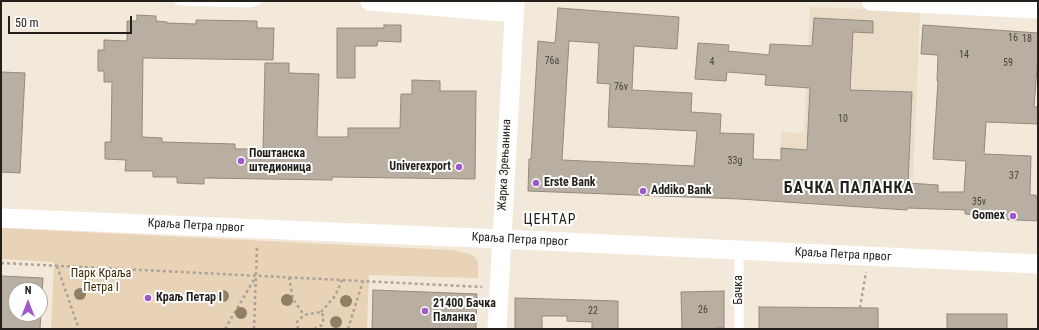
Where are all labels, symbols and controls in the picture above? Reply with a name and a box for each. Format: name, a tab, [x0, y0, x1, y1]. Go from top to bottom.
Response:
scale bar	[10, 8, 134, 34]
text: 50 m	[15, 16, 39, 30]
house number: 16	[1008, 32, 1018, 44]
house number: 18	[1022, 33, 1032, 45]
house number: 14	[959, 49, 969, 61]
house number: 76a	[545, 55, 559, 67]
house number: 4	[710, 56, 714, 68]
house number: 59	[1003, 57, 1013, 69]
house number: 76v	[614, 81, 628, 93]
house number: 10	[838, 113, 848, 125]
street label: Жарка Зрењанина	[495, 119, 515, 211]
place label: Поштанска штедионица	[249, 147, 311, 175]
house number: 33g	[728, 155, 742, 167]
marker: Поштанска штедионица	[236, 156, 246, 166]
place label: Univerexport	[389, 160, 451, 174]
marker: Univerexport	[454, 162, 464, 172]
house number: 37	[1009, 170, 1019, 182]
place label: Erste Bank	[544, 176, 596, 190]
marker: Erste Bank	[531, 178, 541, 188]
district label: БАЧКА ПАЛАНКА	[784, 179, 914, 199]
place label: Addiko Bank	[651, 184, 712, 198]
marker: Addiko Bank	[638, 186, 648, 196]
house number: 35v	[972, 196, 986, 208]
place label: Gomex	[972, 209, 1005, 223]
marker: Gomex	[1008, 211, 1018, 221]
district label: ЦЕНТАР	[524, 212, 576, 228]
street label: Краља Петра првог	[147, 216, 245, 236]
street label: Краља Петра првог	[471, 230, 569, 250]
street label: Краља Петра првог	[794, 245, 892, 265]
park label: Парк Краља Петра I	[71, 267, 131, 295]
street label: Бачка	[732, 275, 746, 305]
north arrow	[8, 282, 48, 322]
text: N	[25, 284, 31, 297]
place label: Краљ Петар I	[156, 291, 222, 305]
marker: Краљ Петар I	[143, 293, 153, 303]
place label: 21400 Бачка Паланка	[433, 297, 496, 325]
house number: 26	[698, 304, 708, 316]
house number: 22	[588, 305, 598, 317]
marker: 21400 Бачка Паланка	[420, 306, 430, 316]

